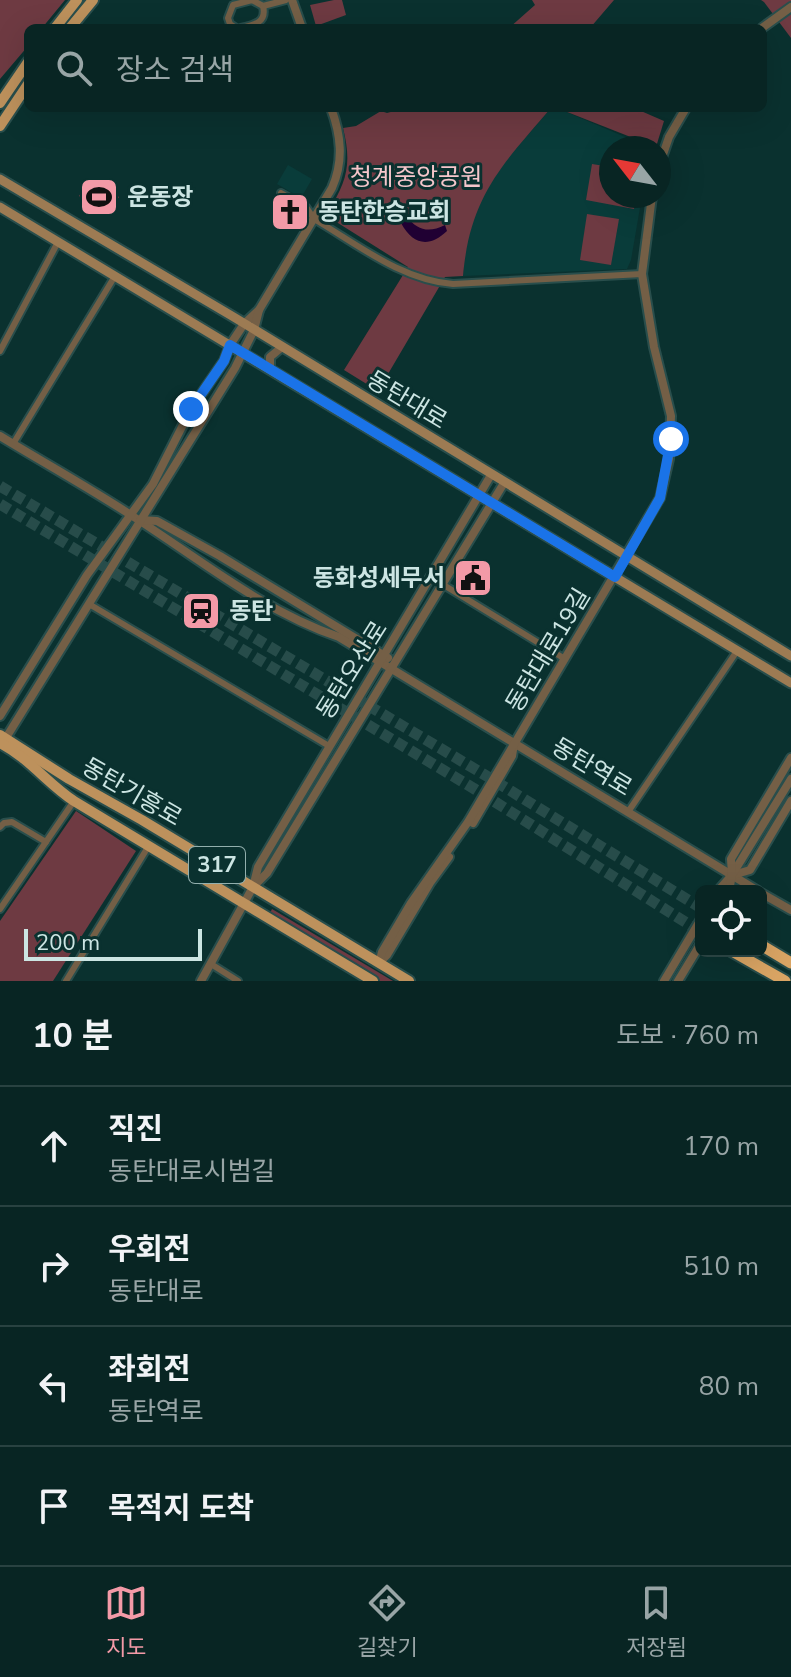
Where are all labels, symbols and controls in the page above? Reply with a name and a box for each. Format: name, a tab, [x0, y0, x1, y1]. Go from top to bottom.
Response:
search box	[24, 24, 767, 112]
icon: search	[52, 46, 96, 90]
text: 장소 검색	[116, 50, 234, 91]
north arrow	[599, 136, 671, 208]
park label: 청계중앙공원	[350, 161, 482, 193]
sports icon: 운동장	[78, 176, 120, 218]
place label: 운동장	[127, 181, 193, 213]
church icon: 동탄한승교회	[269, 191, 311, 233]
place label: 동탄한승교회	[318, 196, 450, 228]
street label: 동탄대로	[361, 364, 453, 436]
route end	[173, 391, 209, 427]
route start	[653, 421, 689, 457]
public building icon: 동화성세무서	[452, 557, 494, 599]
place label: 동화성세무서	[313, 562, 445, 594]
street label: 동탄대로19길	[498, 582, 598, 718]
station icon: 동탄	[180, 590, 222, 632]
place label: 동탄	[229, 595, 273, 627]
street label: 동탄오산로	[309, 615, 395, 725]
street label: 동탄역로	[546, 731, 638, 803]
street label: 동탄기흥로	[76, 751, 188, 833]
road number: 317	[189, 847, 245, 883]
map controls	[695, 885, 767, 957]
button: locate	[695, 885, 767, 957]
scale bar	[24, 925, 202, 961]
text: 200 m	[36, 928, 100, 958]
text: 10 분	[32, 1013, 113, 1059]
text: 도보 · 760 m	[616, 1018, 759, 1053]
text: 직진	[108, 1109, 163, 1150]
icon: ahead	[32, 1124, 76, 1168]
text: 170 m	[683, 1129, 759, 1164]
text: 동탄대로시범길	[108, 1154, 275, 1189]
text: 우회전	[108, 1229, 191, 1270]
icon: right	[32, 1244, 76, 1288]
text: 510 m	[683, 1249, 759, 1284]
text: 동탄대로	[108, 1274, 204, 1309]
text: 좌회전	[108, 1349, 191, 1390]
icon: left	[32, 1364, 76, 1408]
text: 80 m	[699, 1369, 759, 1404]
text: 동탄역로	[108, 1394, 204, 1429]
icon: arrive	[32, 1484, 76, 1528]
text: 목적지 도착	[108, 1488, 254, 1529]
tab: 지도	[104, 1581, 148, 1663]
tab: 길찾기	[357, 1581, 417, 1663]
tab: 저장됨	[626, 1581, 687, 1663]

